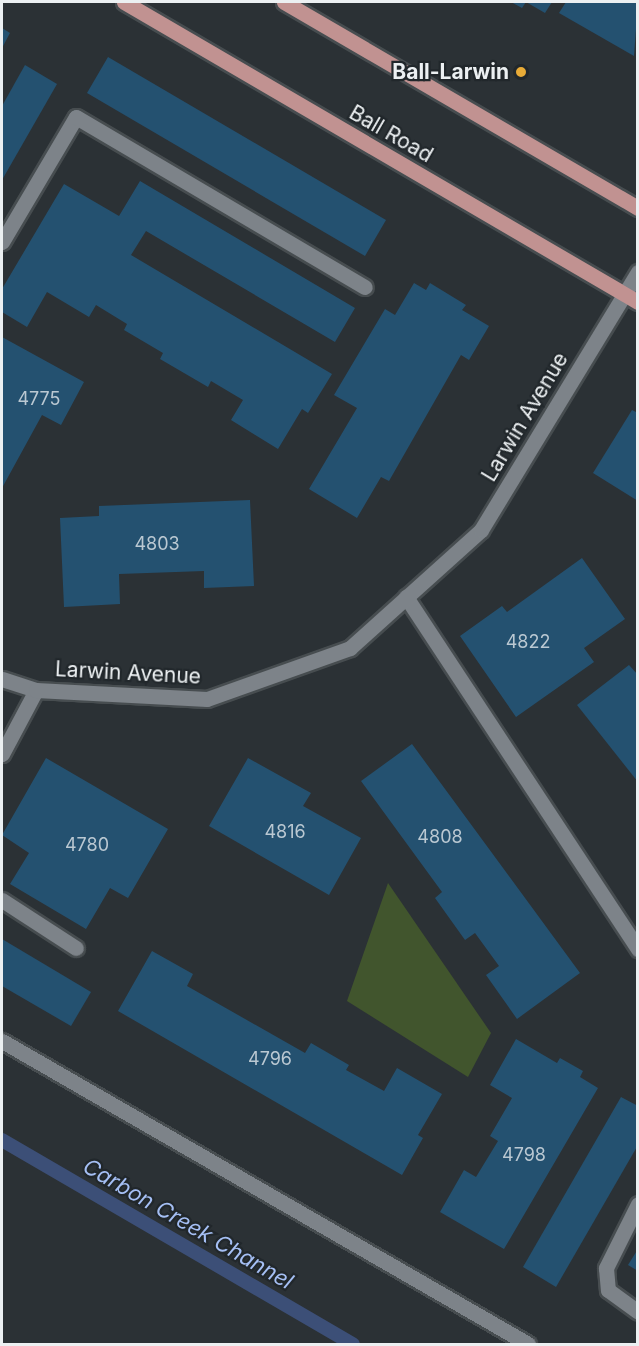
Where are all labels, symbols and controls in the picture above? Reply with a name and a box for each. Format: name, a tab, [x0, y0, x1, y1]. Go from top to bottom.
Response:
place label: Ball-Larwin	[392, 59, 509, 85]
marker: Ball-Larwin	[514, 65, 528, 79]
street label: Ball Road	[345, 100, 437, 168]
street label: Larwin Avenue	[477, 348, 573, 486]
house number: 4775	[17, 388, 61, 410]
house number: 4803	[134, 533, 180, 555]
house number: 4822	[506, 631, 550, 653]
street label: Larwin Avenue	[54, 657, 202, 689]
house number: 4816	[264, 821, 306, 843]
house number: 4808	[417, 826, 463, 848]
house number: 4780	[65, 834, 109, 856]
house number: 4796	[248, 1048, 292, 1070]
house number: 4798	[502, 1144, 546, 1166]
water label: Carbon Creek Channel	[78, 1153, 298, 1295]

